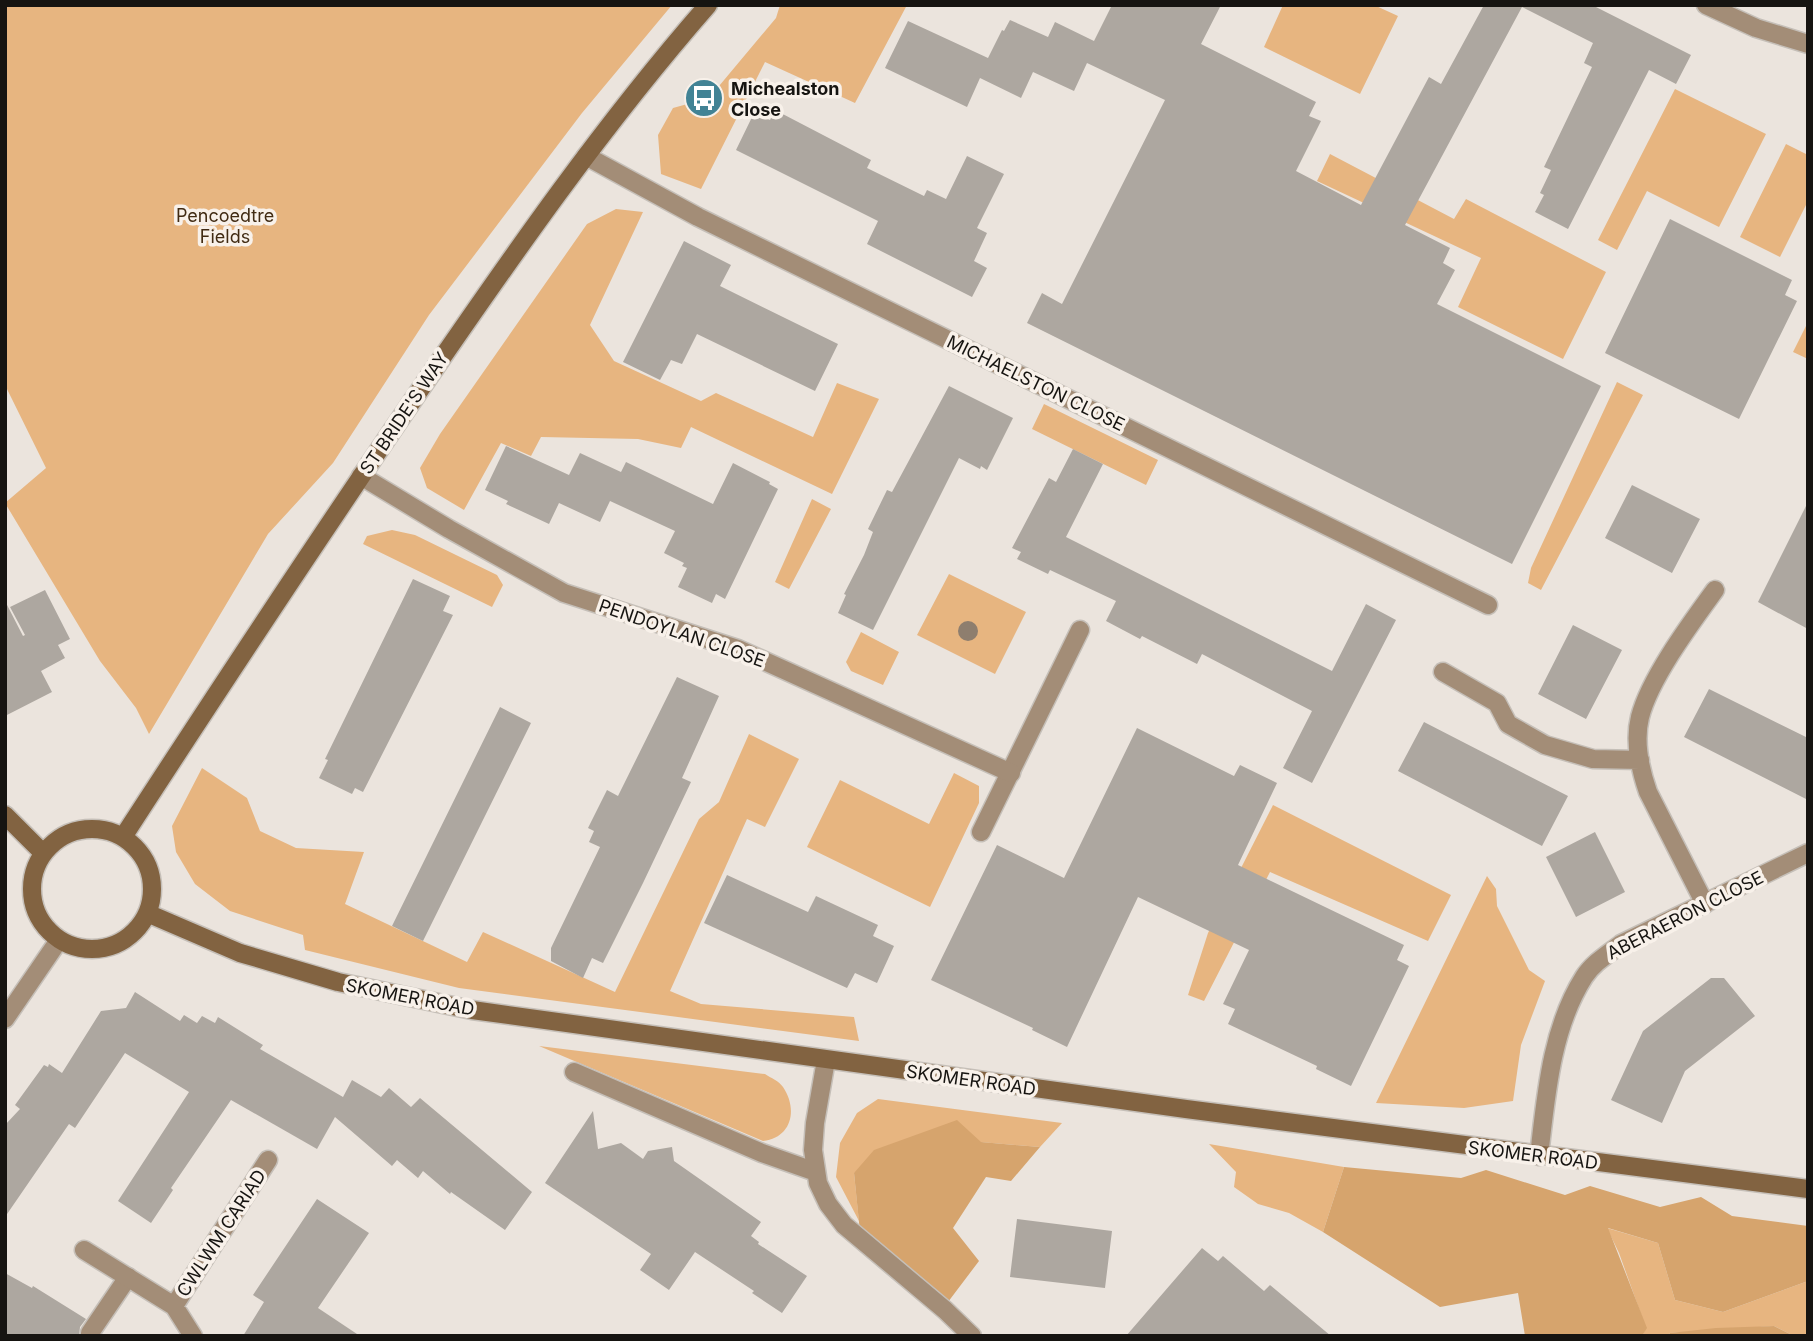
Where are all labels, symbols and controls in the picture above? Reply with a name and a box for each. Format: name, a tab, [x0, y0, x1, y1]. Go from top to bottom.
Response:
bus stop icon: Michealston Close	[683, 77, 725, 119]
place label: Michealston Close	[731, 78, 839, 120]
park label: Pencoedtre Fields	[176, 205, 274, 247]
street label: MICHAELSTON CLOSE	[944, 331, 1128, 435]
street label: ST BRIDE'S WAY	[356, 348, 452, 478]
street label: PENDOYLAN CLOSE	[596, 595, 768, 671]
street label: ABERAERON CLOSE	[1603, 866, 1767, 964]
street label: SKOMER ROAD	[344, 974, 476, 1020]
street label: SKOMER ROAD	[905, 1061, 1037, 1099]
street label: SKOMER ROAD	[1467, 1137, 1599, 1173]
street label: CWLWM CARIAD	[172, 1166, 270, 1300]

